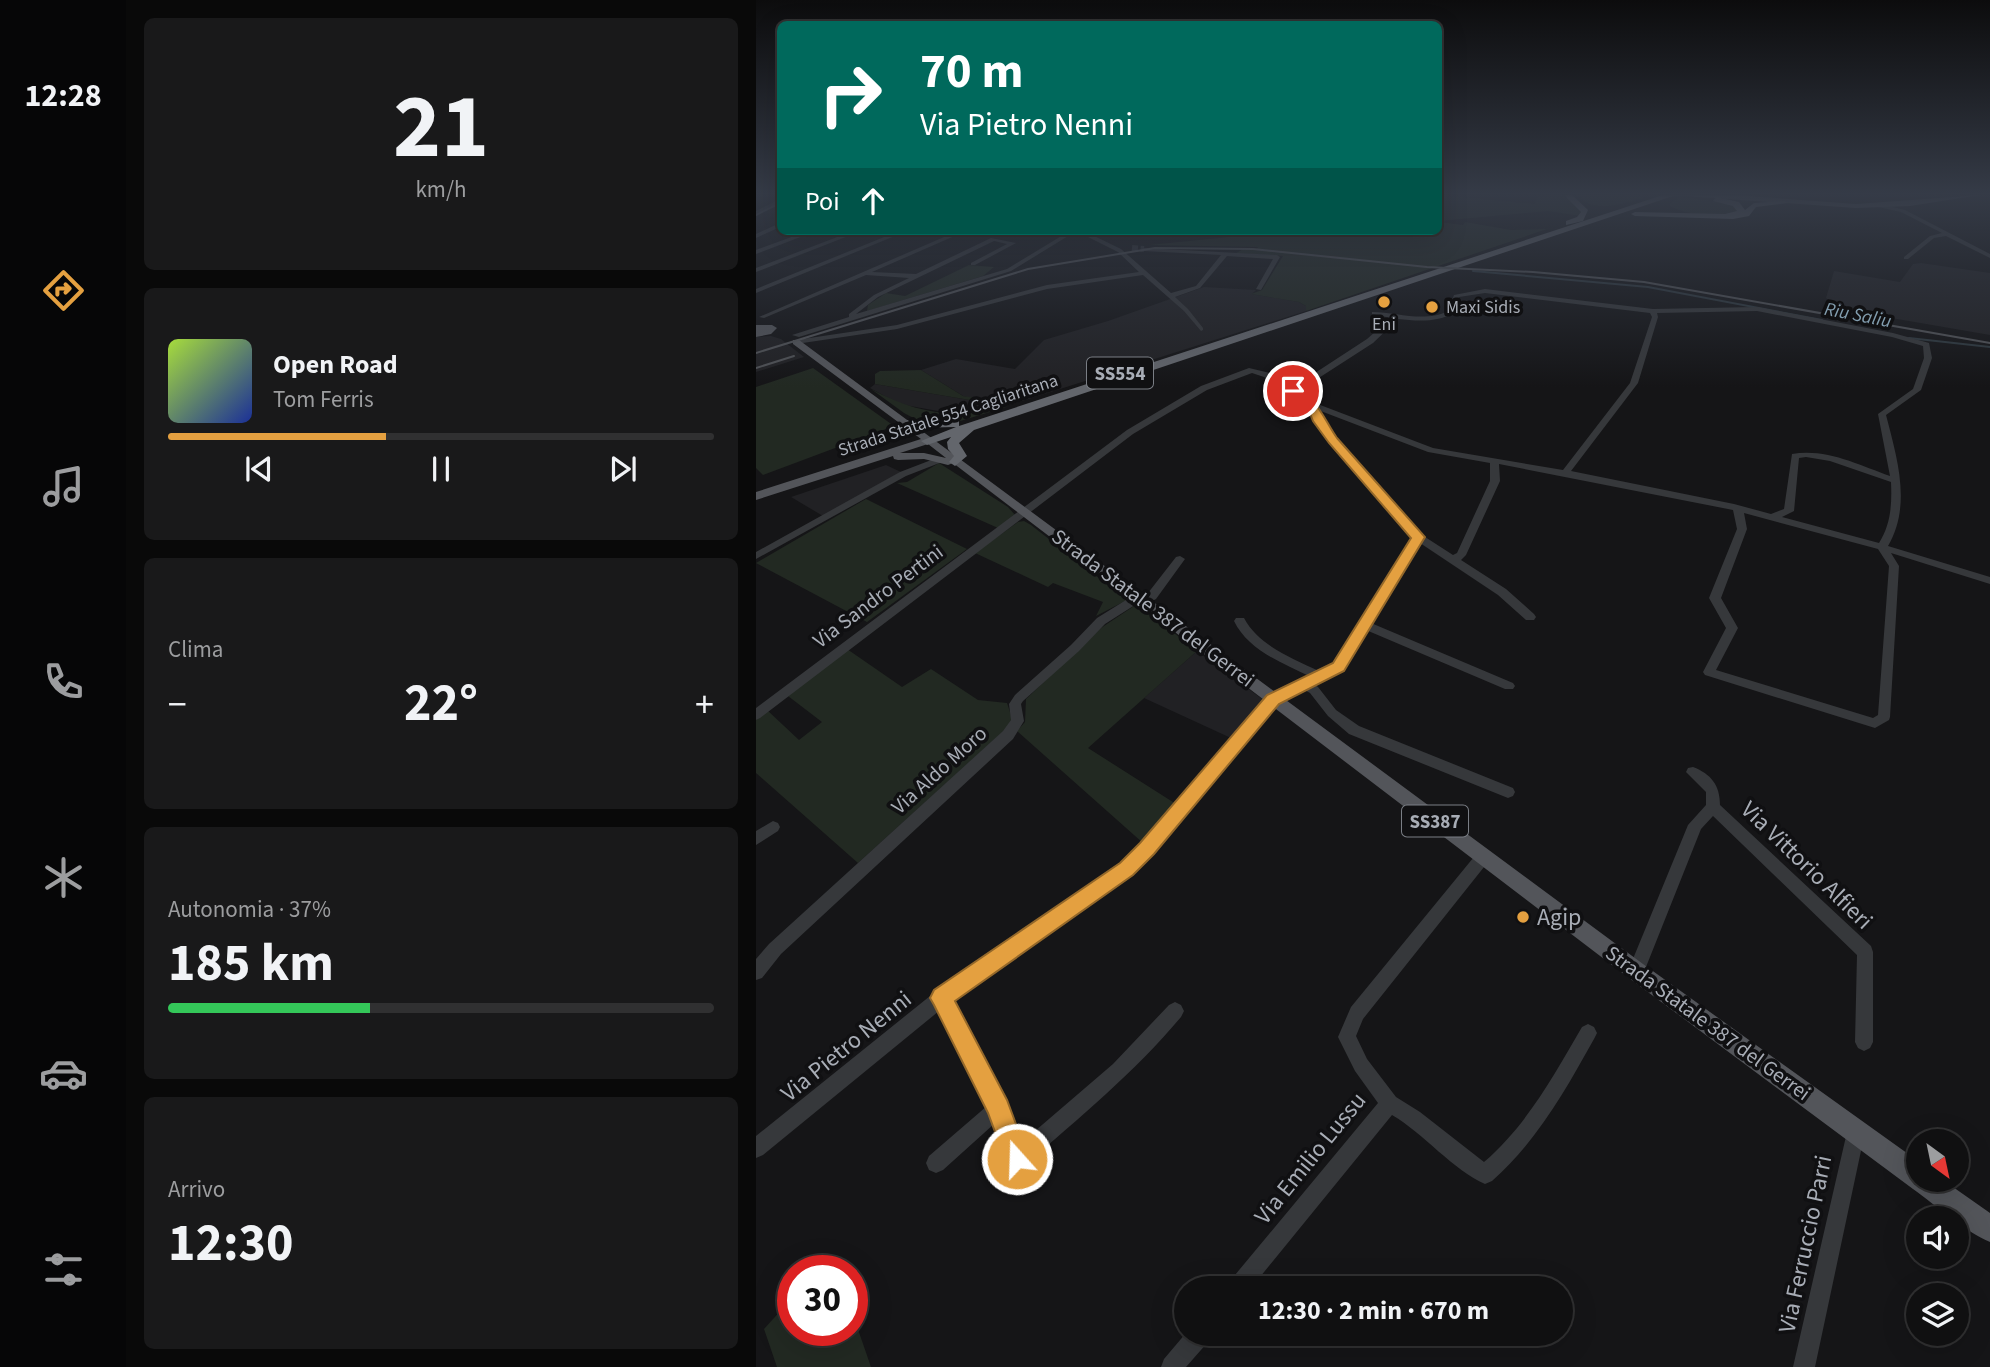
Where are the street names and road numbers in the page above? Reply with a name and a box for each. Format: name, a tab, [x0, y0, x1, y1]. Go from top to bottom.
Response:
road number: SS554	[1087, 358, 1153, 388]
street label: Strada Statale 554 Cagliaritana	[835, 368, 1061, 463]
street label: Strada Statale 387 del Gerrei	[1045, 522, 1261, 694]
street label: Via Sandro Pertini	[807, 537, 949, 655]
street label: Via Aldo Moro	[884, 719, 994, 821]
street label: Via Vittorio Alfieri	[1733, 793, 1881, 938]
road number: SS387	[1402, 806, 1468, 836]
street label: Strada Statale 387 del Gerrei	[1599, 938, 1817, 1108]
street label: Via Pietro Nenni	[773, 982, 919, 1110]
street label: Via Emilio Lussu	[1246, 1085, 1375, 1232]
street label: Via Ferruccio Parri	[1770, 1152, 1841, 1336]

